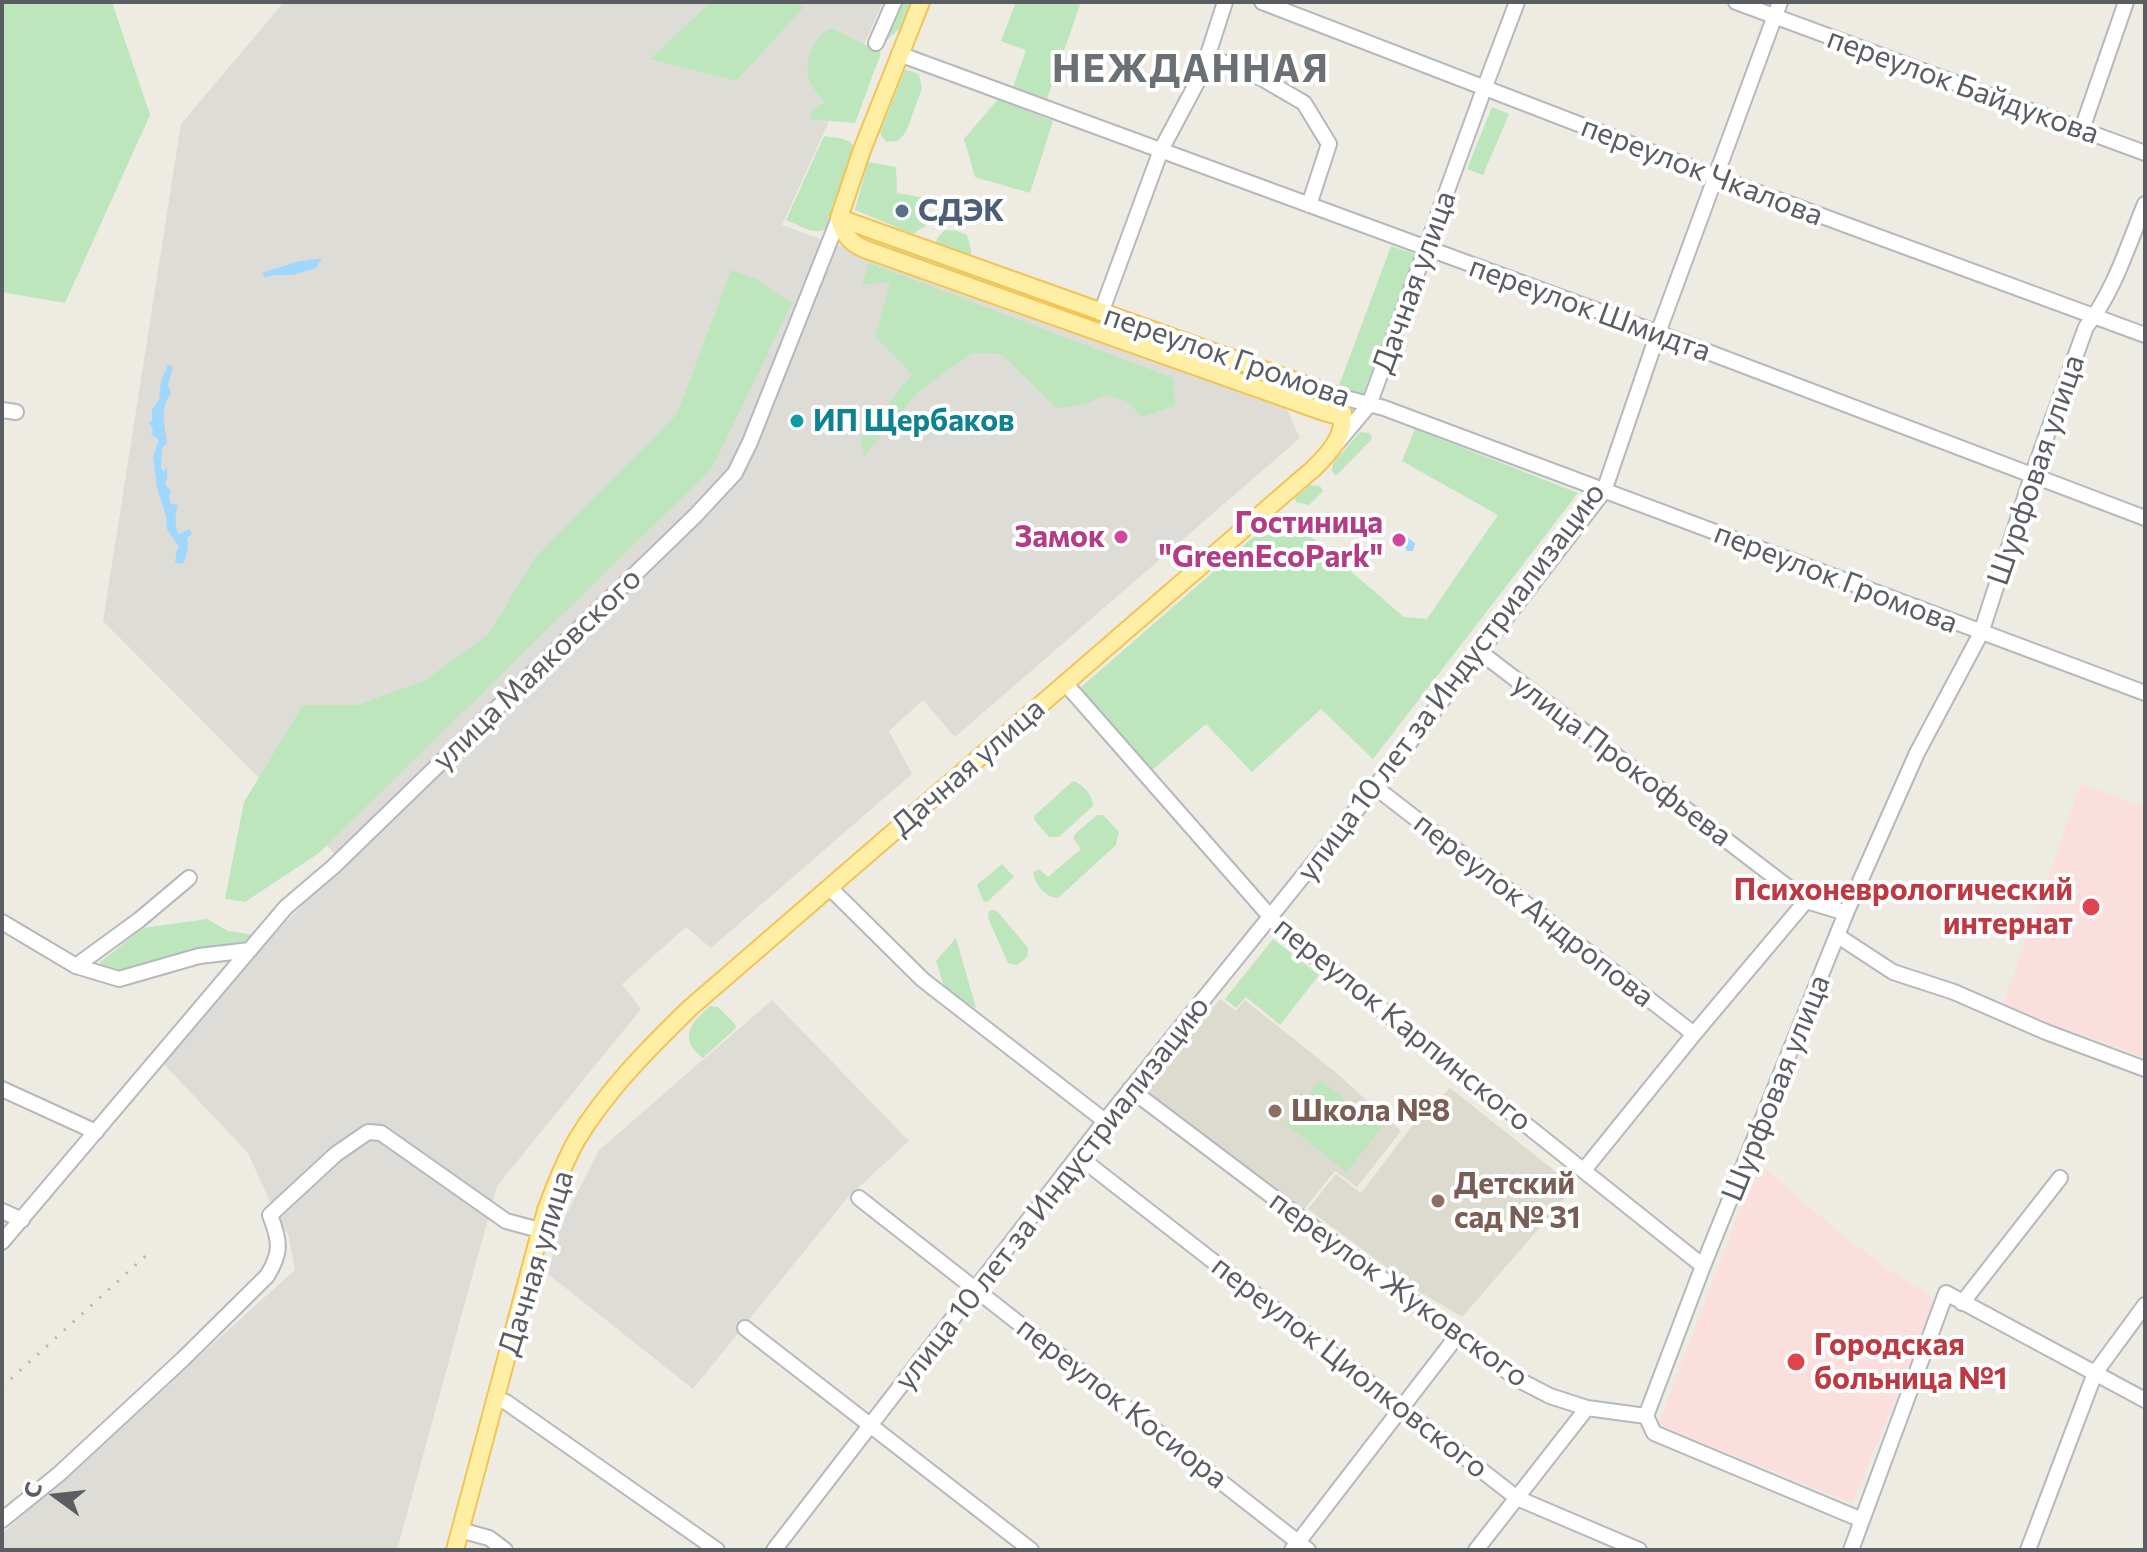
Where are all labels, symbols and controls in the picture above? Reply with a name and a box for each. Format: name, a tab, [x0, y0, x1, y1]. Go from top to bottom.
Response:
street label: переулок Байдукова	[1822, 20, 2104, 152]
district label: НЕЖДАННАЯ	[1052, 46, 1330, 92]
street label: переулок Чкалова	[1576, 108, 1828, 234]
street label: Дачная улица	[1364, 186, 1464, 378]
place label: СДЭК	[918, 193, 1004, 229]
marker: СДЭК	[893, 202, 911, 220]
street label: переулок Шмидта	[1464, 249, 1716, 369]
street label: переулок Громова	[1099, 297, 1355, 415]
street label: Шурфовая улица	[1980, 350, 2092, 590]
place label: ИП Щербаков	[813, 403, 1014, 439]
marker: ИП Щербаков	[788, 412, 806, 430]
street label: улица 10 лет за Индустриализацию	[1289, 476, 1613, 888]
place label: Гостиница "GreenEcoPark"	[1159, 505, 1383, 576]
street label: переулок Громова	[1709, 515, 1963, 641]
place label: Замок	[1015, 519, 1105, 555]
marker: Замок	[1112, 528, 1130, 546]
marker: Гостиница "GreenEcoPark"	[1390, 531, 1408, 549]
street label: улица Маяковского	[425, 560, 649, 778]
street label: улица Прокофьева	[1505, 666, 1739, 854]
street label: Дачная улица	[884, 691, 1052, 843]
street label: переулок Андропова	[1407, 805, 1661, 1015]
place label: Психоневрологический интернат	[1734, 872, 2073, 942]
marker: Психоневрологический интернат	[2080, 896, 2102, 918]
street label: переулок Карпинского	[1267, 909, 1539, 1139]
street label: Шурфовая улица	[1714, 970, 1838, 1206]
street label: улица 10 лет за Индустриализацию	[887, 989, 1217, 1397]
place label: Школа №8	[1291, 1093, 1450, 1129]
marker: Школа №8	[1266, 1102, 1284, 1120]
street label: Дачная улица	[491, 1166, 581, 1360]
place label: Детский сад № 31	[1454, 1166, 1581, 1236]
street label: переулок Жуковского	[1263, 1183, 1535, 1395]
marker: Детский сад № 31	[1429, 1192, 1447, 1210]
street label: переулок Циолковского	[1205, 1248, 1495, 1486]
street label: переулок Косиора	[1009, 1310, 1235, 1496]
place label: Городская больница №1	[1814, 1327, 2007, 1398]
marker: Городская больница №1	[1785, 1351, 1807, 1373]
north arrow	[16, 1456, 96, 1536]
text: С	[17, 1479, 47, 1500]

